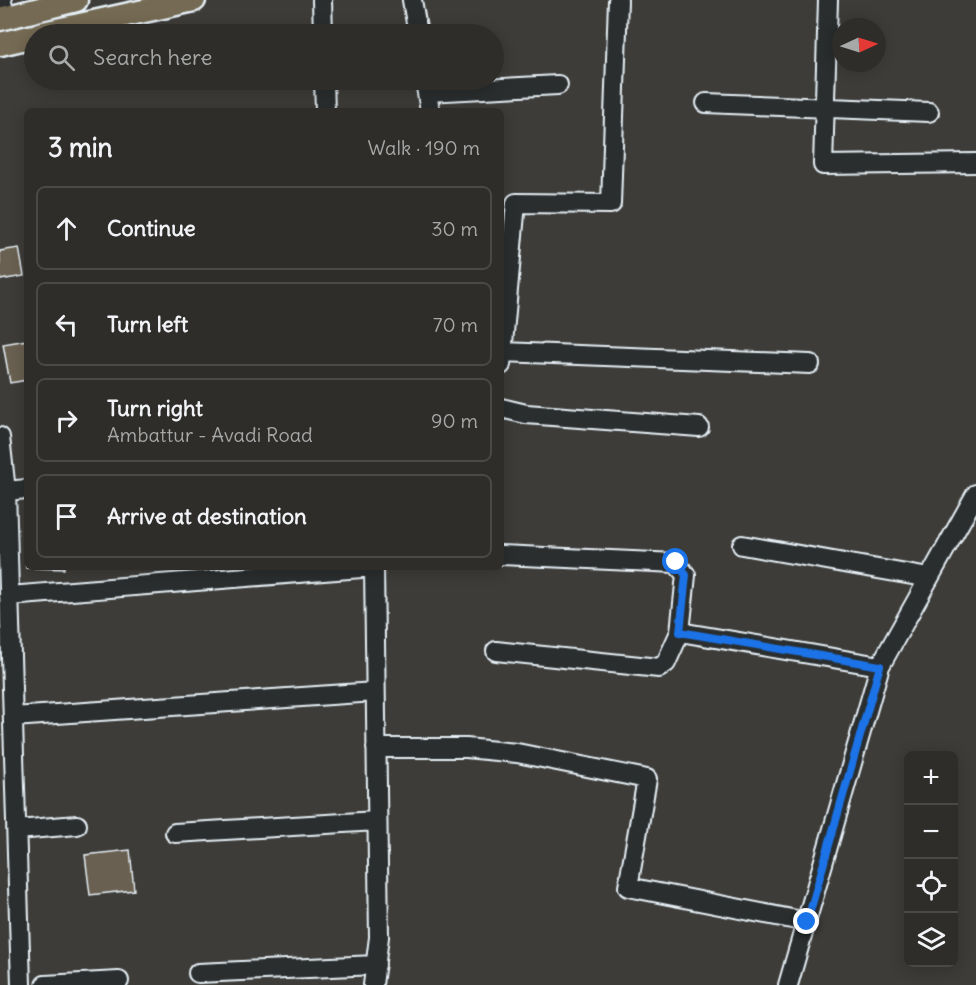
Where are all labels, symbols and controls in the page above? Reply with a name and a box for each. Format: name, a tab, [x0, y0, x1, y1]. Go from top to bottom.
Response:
north arrow	[832, 18, 886, 72]
search box	[24, 24, 504, 90]
icon: search	[45, 41, 78, 74]
text: Search here	[93, 43, 212, 71]
text: 3 min	[48, 131, 113, 164]
text: Walk · 190 m	[368, 135, 480, 160]
icon: ahead	[50, 212, 83, 245]
text: Continue	[107, 214, 196, 242]
text: 30 m	[431, 216, 478, 241]
icon: left	[50, 308, 83, 341]
text: Turn left	[107, 310, 188, 338]
text: 70 m	[433, 312, 478, 337]
text: Turn right	[107, 394, 203, 422]
icon: right	[50, 404, 83, 437]
text: 90 m	[431, 408, 478, 433]
text: Ambattur - Avadi Road	[107, 422, 313, 447]
icon: arrive	[50, 500, 83, 533]
text: Arrive at destination	[107, 502, 307, 530]
route start	[662, 548, 688, 574]
map controls	[904, 751, 958, 967]
button: +	[904, 751, 958, 805]
button: −	[904, 805, 958, 859]
button: locate	[904, 859, 958, 913]
route end	[793, 908, 819, 934]
button: layers	[904, 913, 958, 967]

